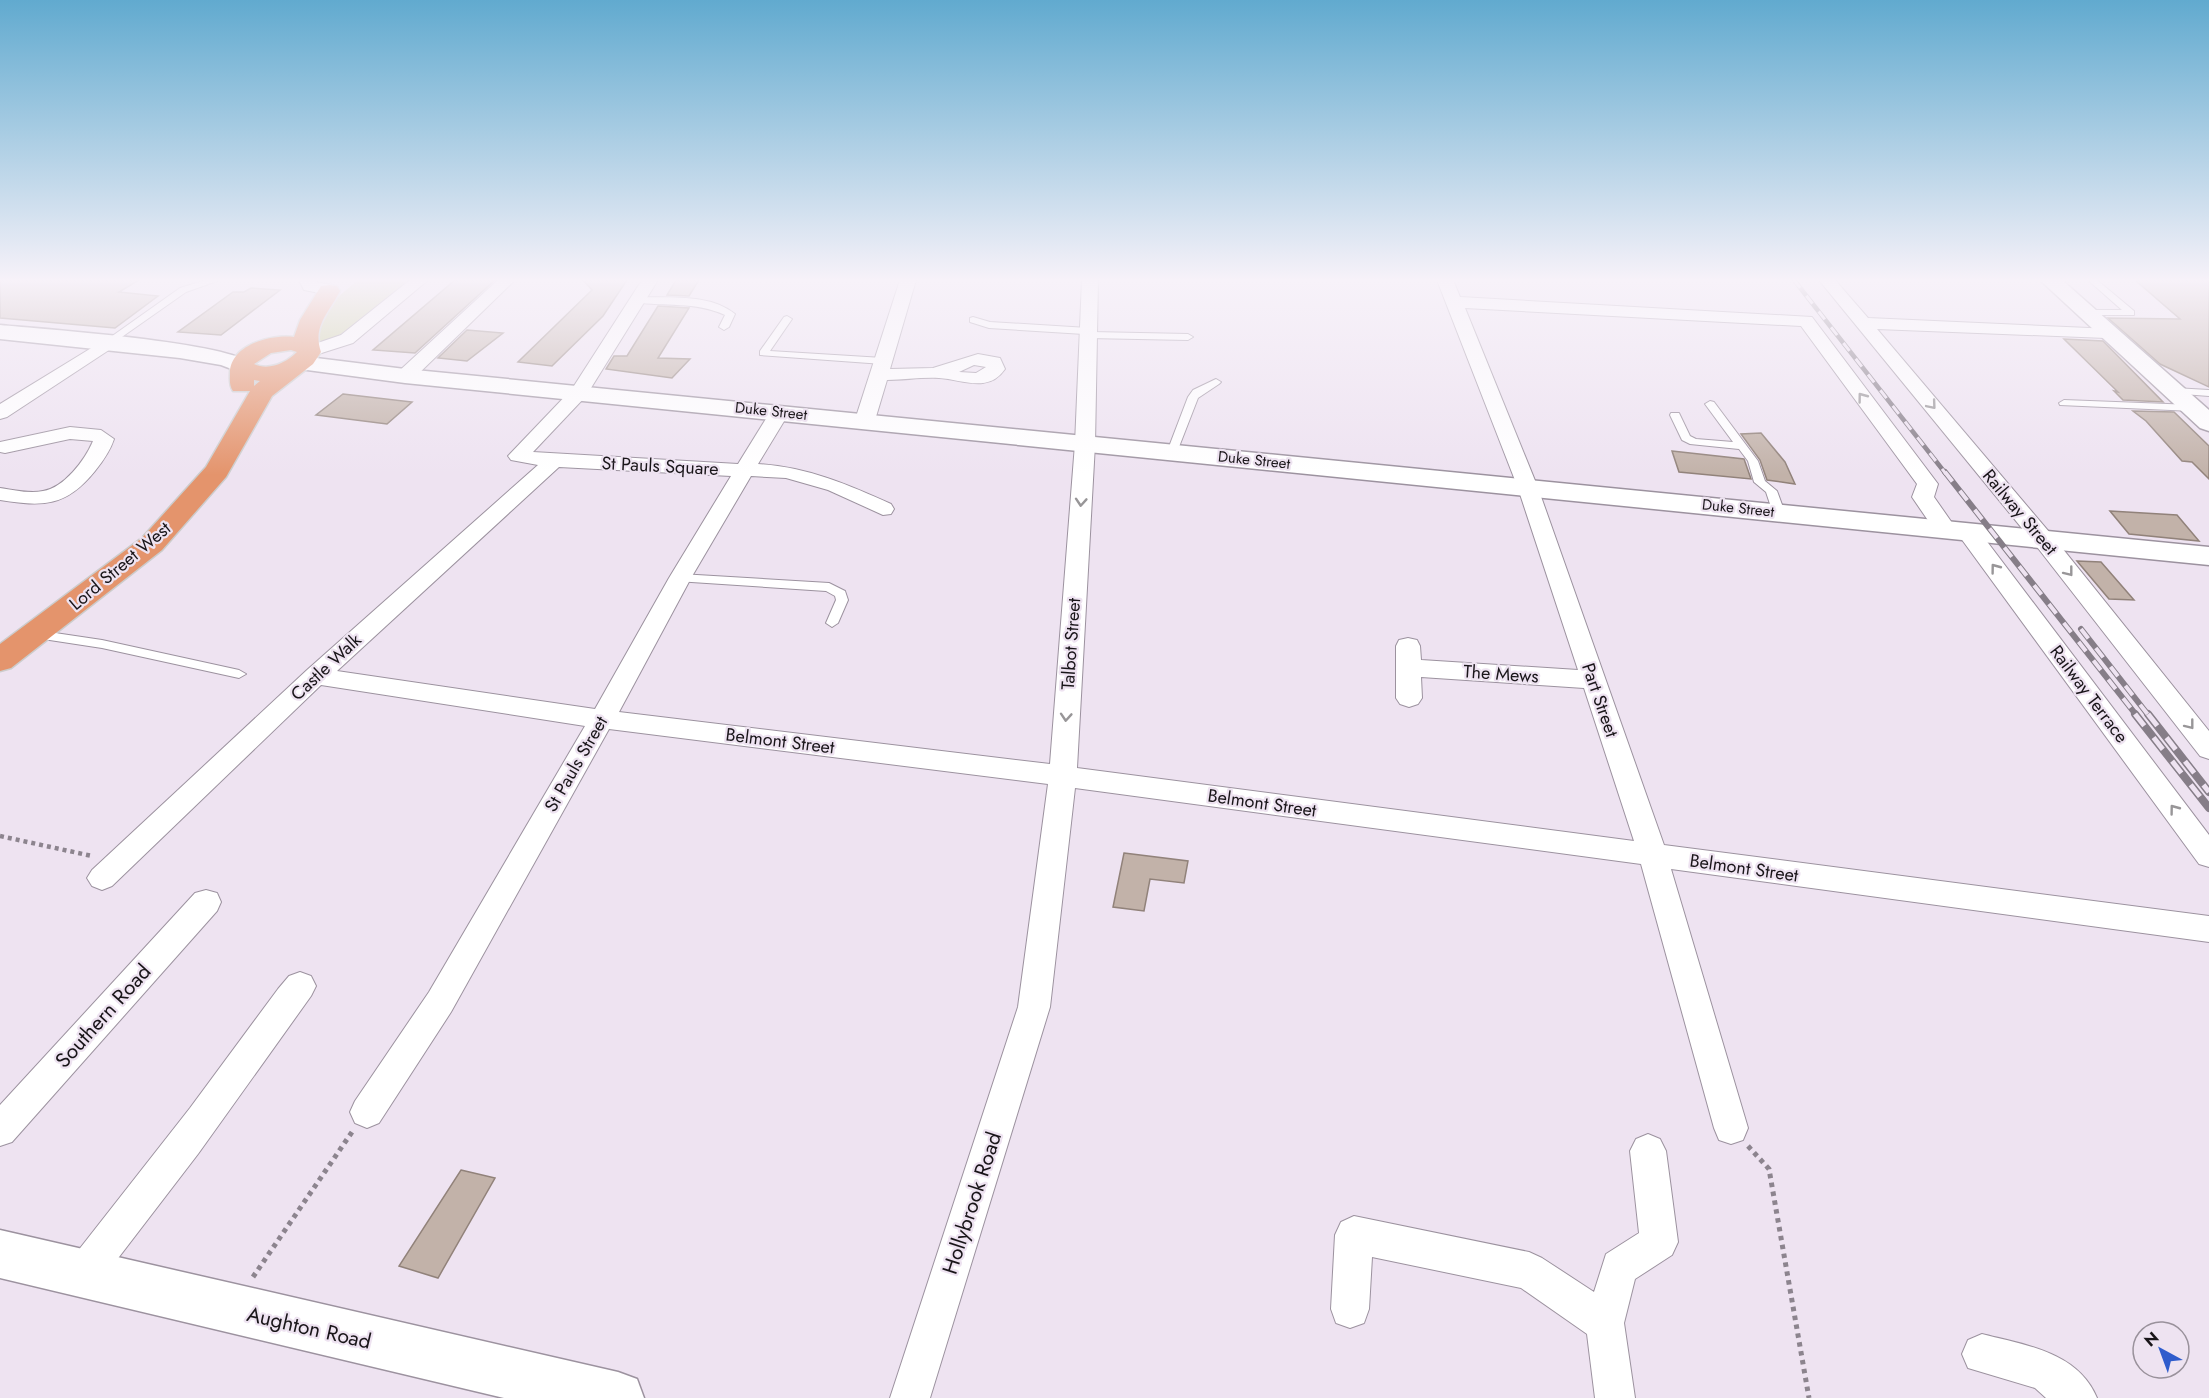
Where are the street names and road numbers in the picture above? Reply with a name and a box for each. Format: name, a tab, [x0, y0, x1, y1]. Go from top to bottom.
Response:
street label: Duke Street	[734, 396, 809, 426]
street label: Duke Street	[1217, 445, 1292, 475]
street label: St Pauls Square	[601, 450, 719, 482]
street label: Railway Street	[1976, 464, 2064, 561]
street label: Duke Street	[1701, 493, 1776, 523]
street label: Lord Street West	[64, 515, 177, 616]
street label: Talbot Street	[1055, 596, 1087, 691]
street label: Castle Walk	[285, 627, 367, 707]
street label: Railway Terrace	[2044, 640, 2134, 748]
street label: The Mews	[1462, 658, 1540, 690]
street label: Part Street	[1575, 659, 1625, 741]
street label: St Pauls Street	[538, 711, 614, 817]
street label: Belmont Street	[724, 721, 837, 761]
street label: Belmont Street	[1206, 783, 1319, 824]
street label: Belmont Street	[1688, 848, 1801, 889]
street label: Southern Road	[48, 957, 158, 1075]
street label: Hollybrook Road	[935, 1128, 1009, 1278]
street label: Aughton Road	[244, 1299, 374, 1357]

